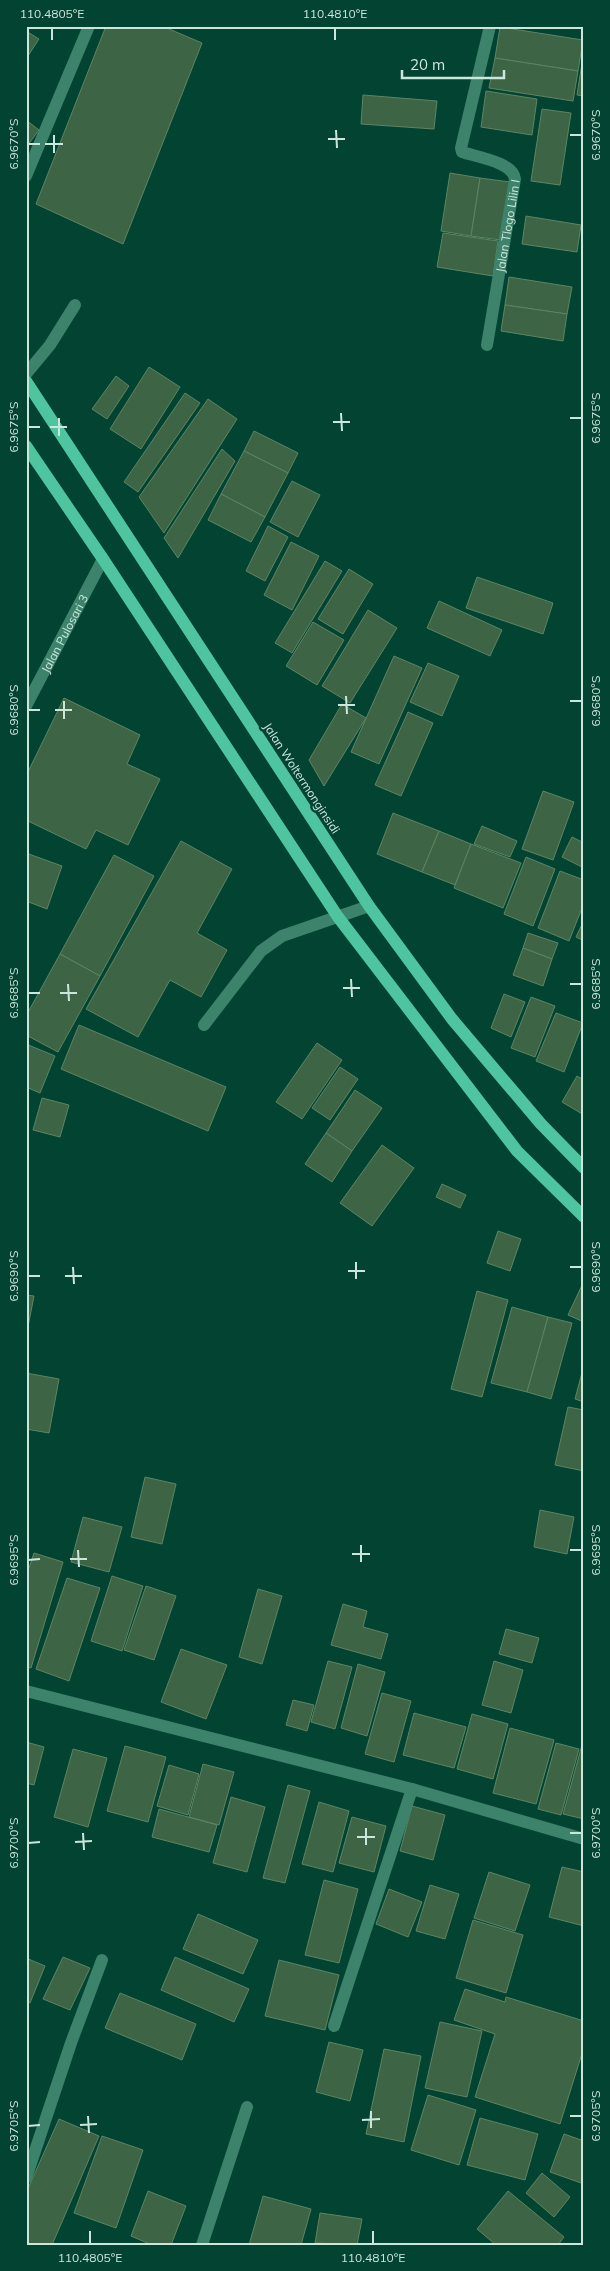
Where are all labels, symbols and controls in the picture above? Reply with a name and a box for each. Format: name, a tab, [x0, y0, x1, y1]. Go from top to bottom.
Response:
text: 110.4805°E	[20, 6, 84, 21]
text: 110.4810°E	[303, 6, 367, 21]
scale bar	[402, 48, 505, 80]
text: 20 m	[410, 55, 445, 74]
text: 6.9670°S	[588, 110, 603, 160]
text: 6.9670°S	[6, 119, 21, 169]
street label: Jalan Tlogo Lilin I	[492, 178, 522, 273]
text: 6.9675°S	[588, 393, 603, 443]
text: 6.9675°S	[6, 402, 21, 452]
street label: Jalan Pulosari 3	[37, 592, 91, 675]
text: 6.9680°S	[588, 676, 603, 726]
text: 6.9680°S	[6, 685, 21, 735]
street label: Jalan Woltermonginsidi	[261, 720, 344, 836]
text: 6.9685°S	[588, 959, 603, 1009]
text: 6.9685°S	[6, 968, 21, 1018]
text: 6.9690°S	[588, 1242, 603, 1292]
text: 6.9690°S	[6, 1251, 21, 1301]
text: 6.9695°S	[588, 1525, 603, 1575]
text: 6.9695°S	[6, 1535, 21, 1585]
text: 6.9700°S	[588, 1808, 603, 1858]
text: 6.9700°S	[6, 1818, 21, 1868]
text: 6.9705°S	[588, 2091, 603, 2141]
text: 6.9705°S	[6, 2101, 21, 2151]
text: 110.4805°E	[58, 2250, 122, 2265]
text: 110.4810°E	[341, 2250, 405, 2265]

